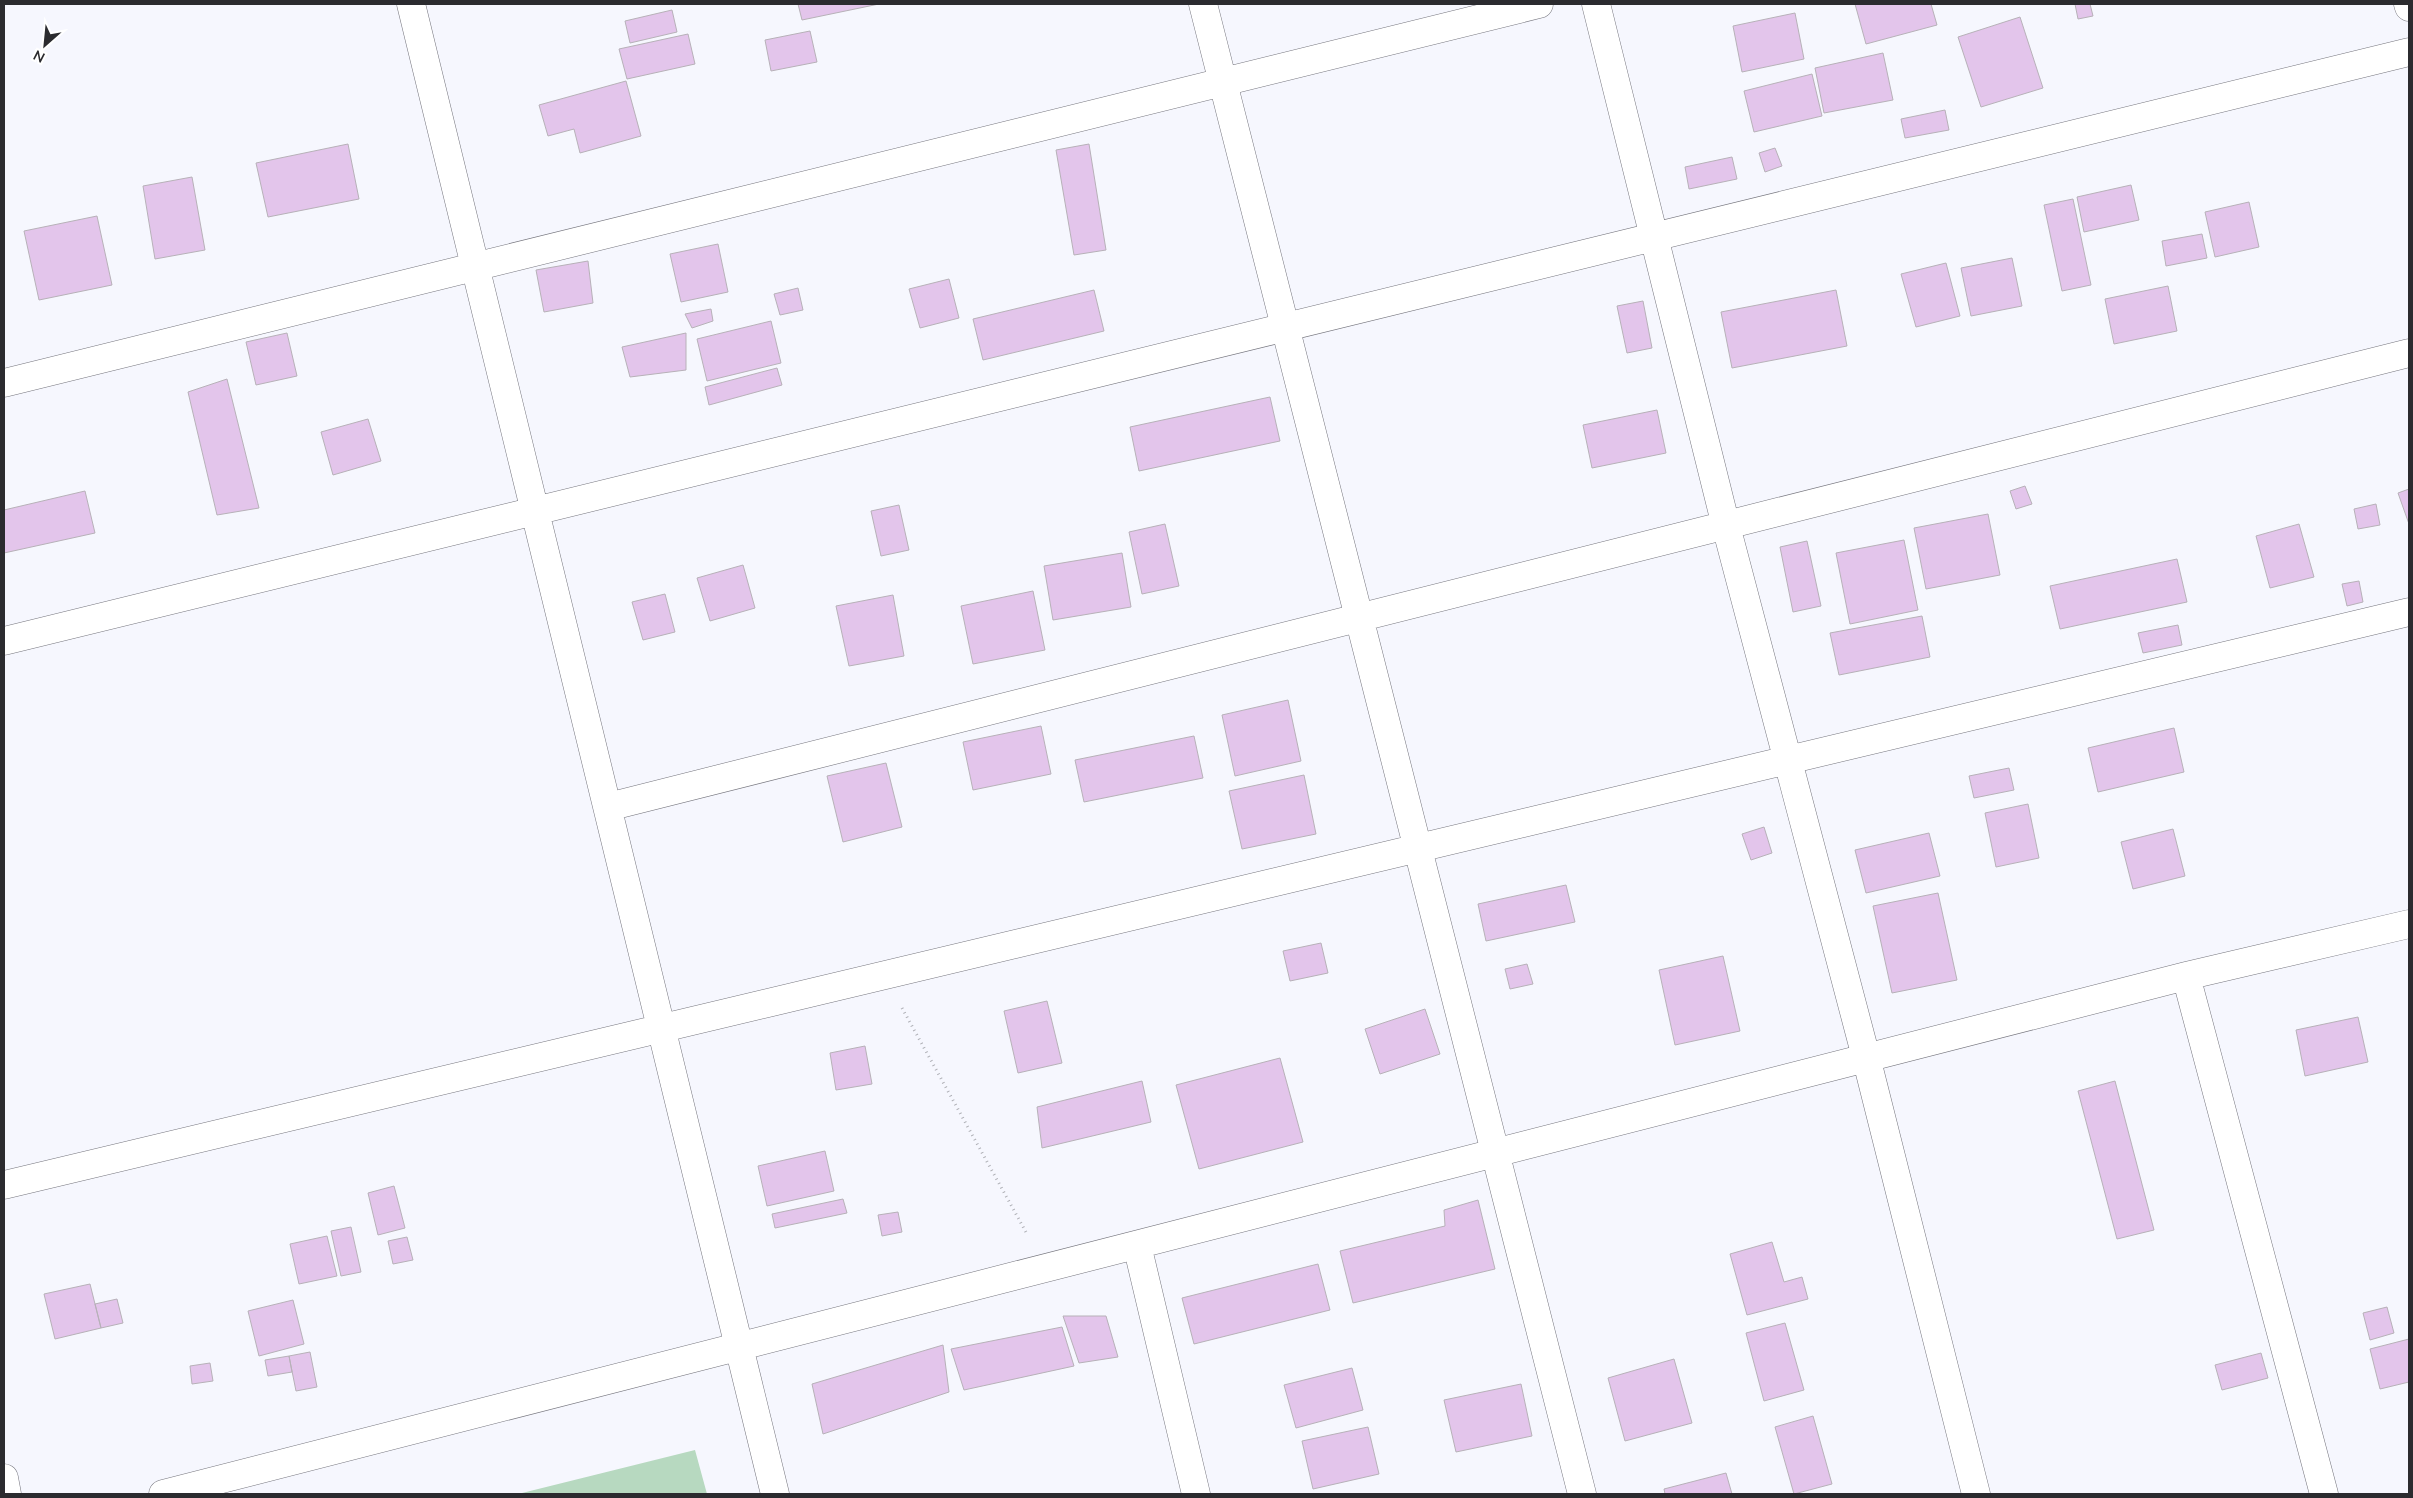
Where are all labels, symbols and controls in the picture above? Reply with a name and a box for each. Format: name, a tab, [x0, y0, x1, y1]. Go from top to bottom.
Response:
north arrow	[20, 20, 70, 70]
text: N	[30, 46, 48, 67]

